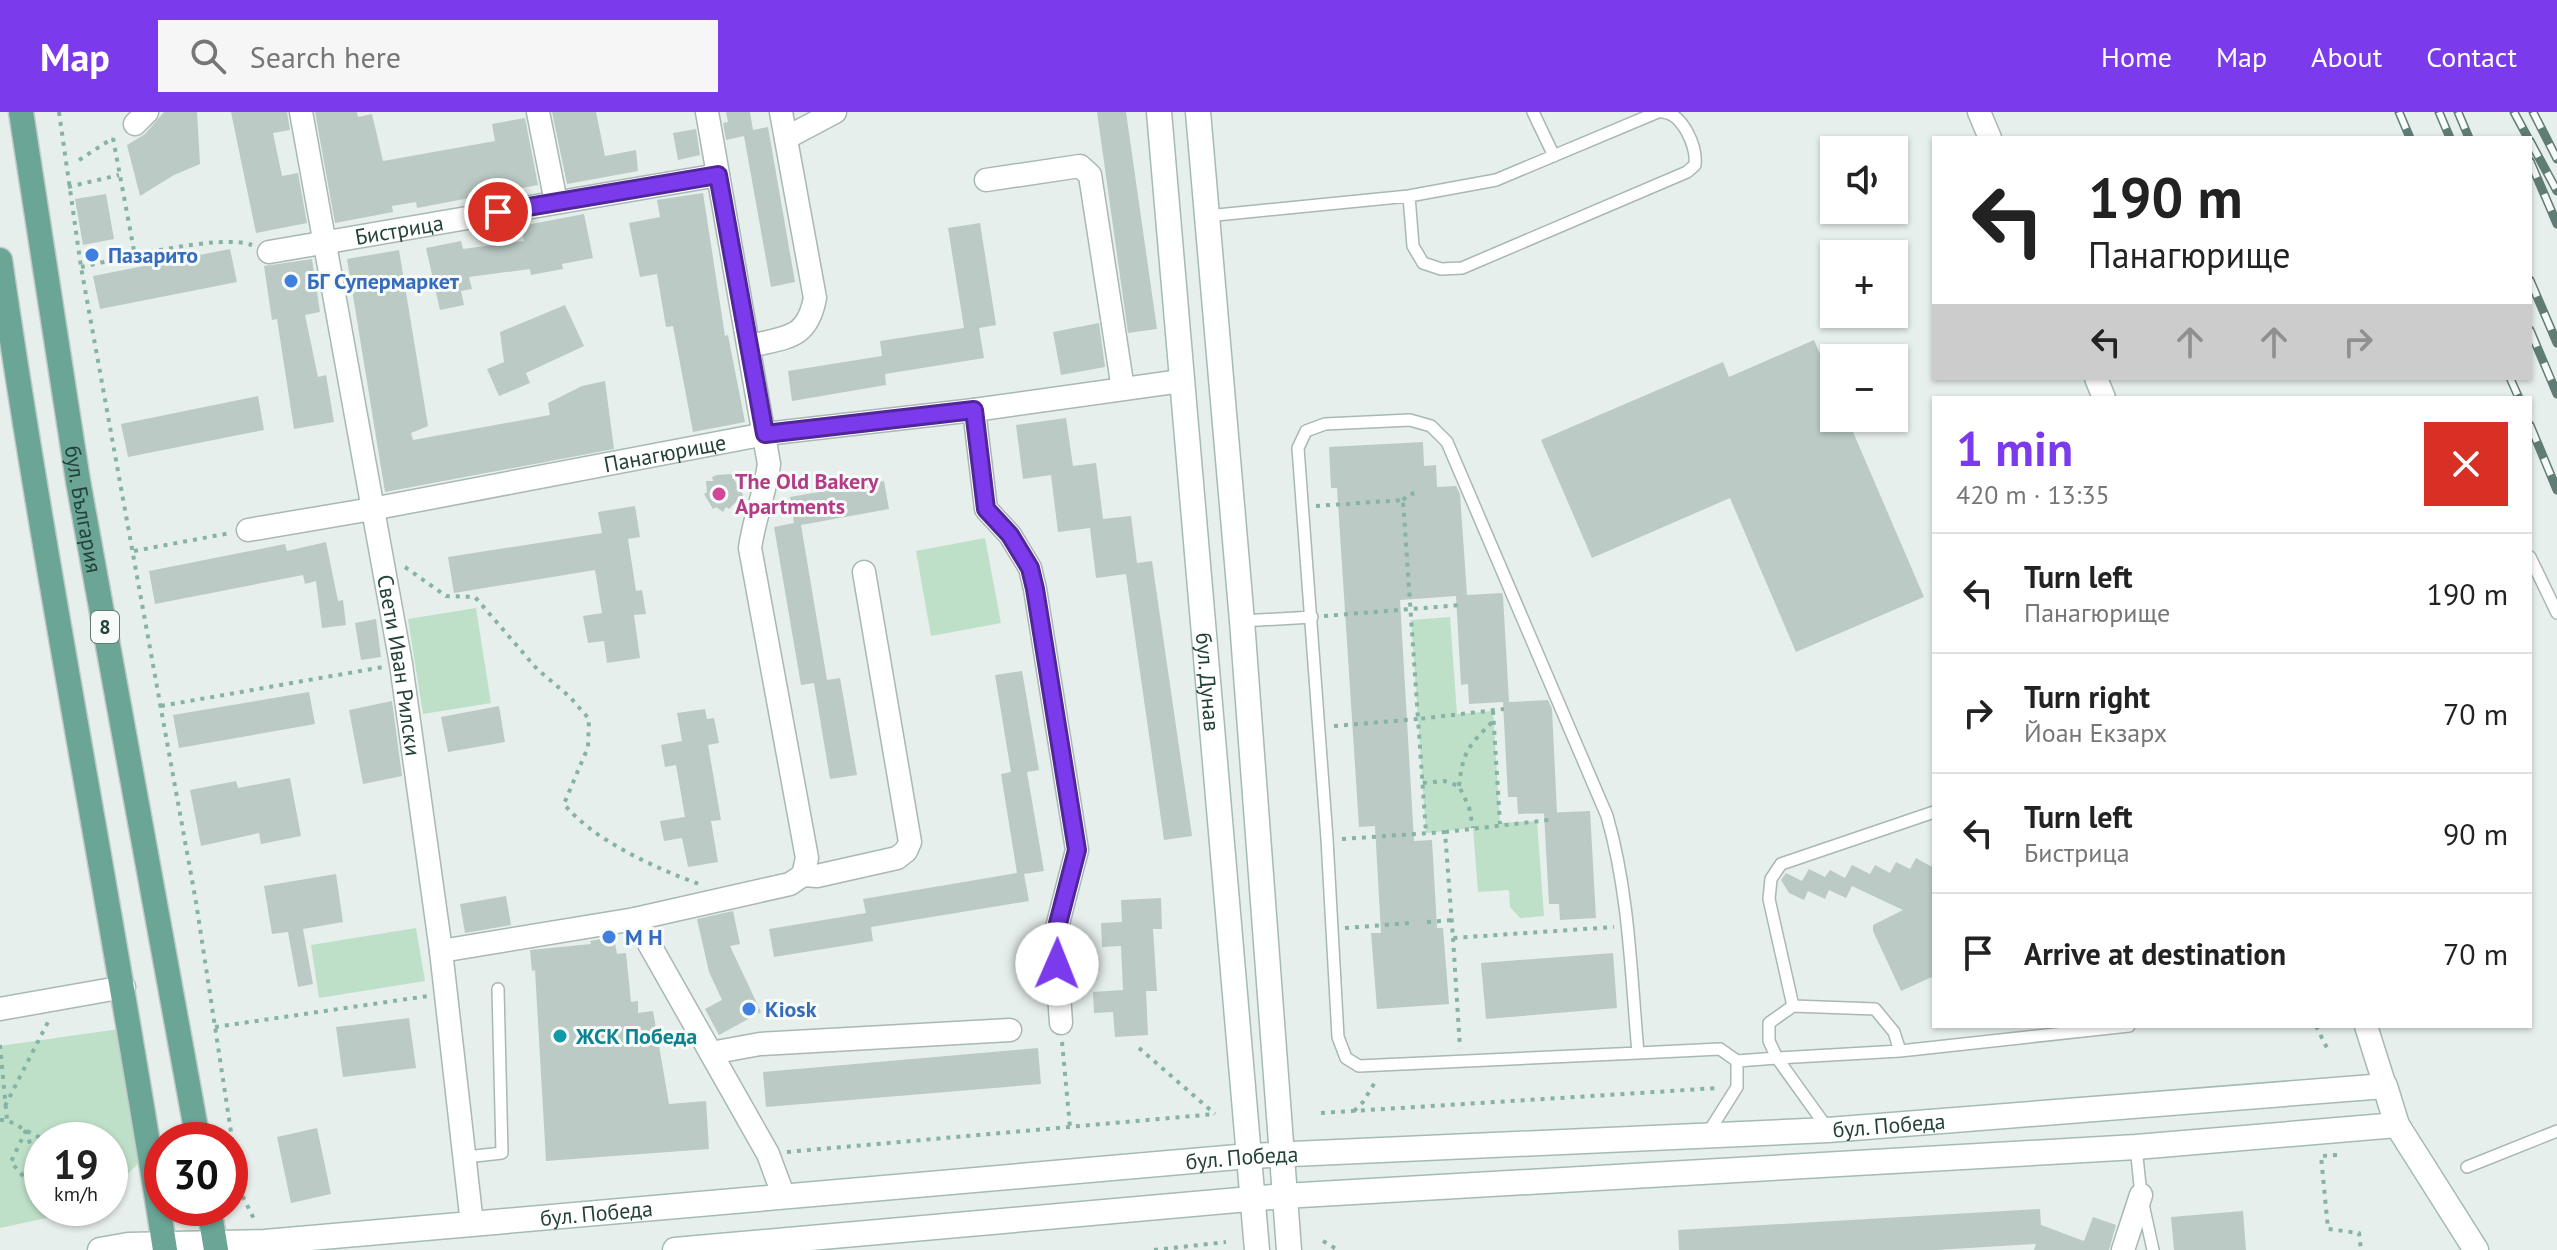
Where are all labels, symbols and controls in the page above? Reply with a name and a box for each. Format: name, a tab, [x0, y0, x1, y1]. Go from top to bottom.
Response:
search box	[158, 20, 718, 92]
text: Map	[40, 32, 110, 81]
icon: search	[186, 34, 230, 78]
text: Search here	[250, 37, 401, 76]
text: Home	[2101, 38, 2172, 75]
text: Map	[2216, 38, 2267, 75]
text: About	[2311, 38, 2382, 75]
text: Contact	[2426, 38, 2517, 75]
map controls	[1820, 136, 1908, 432]
button: sound	[1820, 136, 1908, 224]
text: 190 m	[2088, 161, 2243, 233]
icon: left	[1956, 168, 2060, 272]
pin	[464, 178, 532, 246]
icon: arrive	[476, 190, 520, 234]
street label: Бистрица	[353, 208, 446, 251]
text: Панагюрище	[2088, 231, 2291, 278]
button: +	[1820, 240, 1908, 328]
place label: Пазарито	[108, 241, 198, 269]
marker: Пазарито	[83, 246, 101, 264]
place label: БГ Супермаркет	[307, 267, 460, 295]
marker: БГ Супермаркет	[282, 272, 300, 290]
icon: left	[2084, 320, 2128, 364]
icon: ahead	[2168, 320, 2212, 364]
icon: ahead	[2252, 320, 2296, 364]
icon: right	[2336, 320, 2380, 364]
button: −	[1820, 344, 1908, 432]
text: 1 min	[1956, 417, 2073, 479]
button: close	[2424, 422, 2508, 506]
street label: Панагюрище	[601, 428, 728, 478]
street label: бул. България	[59, 444, 108, 575]
place label: The Old Bakery Apartments	[735, 467, 879, 520]
text: 420 m · 13:35	[1956, 478, 2110, 511]
marker: The Old Bakery Apartments	[710, 485, 728, 503]
text: Turn left	[2024, 557, 2132, 596]
icon: left	[1956, 571, 2000, 615]
street label: Свети Иван Рилски	[371, 572, 428, 758]
text: 190 m	[2427, 574, 2508, 613]
text: Панагюрище	[2024, 596, 2170, 629]
road number: 8	[91, 611, 119, 643]
street label: бул. Дунав	[1190, 631, 1226, 732]
text: Turn right	[2024, 677, 2150, 716]
icon: right	[1956, 691, 2000, 735]
text: 70 m	[2443, 694, 2508, 733]
text: Йоан Екзарх	[2024, 716, 2167, 749]
text: Turn left	[2024, 797, 2132, 836]
icon: left	[1956, 811, 2000, 855]
text: 90 m	[2443, 814, 2508, 853]
text: Бистрица	[2024, 836, 2130, 869]
position arrow	[1015, 922, 1099, 1006]
place label: М Н	[625, 923, 663, 951]
marker: М Н	[600, 928, 618, 946]
icon: arrive	[1956, 931, 2000, 975]
text: Arrive at destination	[2024, 934, 2286, 973]
text: 70 m	[2443, 934, 2508, 973]
place label: Kiosk	[765, 995, 817, 1023]
marker: Kiosk	[740, 1000, 758, 1018]
place label: ЖСК Победа	[575, 1022, 697, 1050]
marker: ЖСК Победа	[551, 1027, 569, 1045]
street label: бул. Победа	[1832, 1107, 1946, 1144]
speed limit sign: 30	[144, 1122, 248, 1226]
text: 19	[53, 1138, 99, 1190]
street label: бул. Победа	[1184, 1140, 1299, 1175]
text: km/h	[54, 1181, 98, 1207]
street label: бул. Победа	[539, 1194, 654, 1232]

